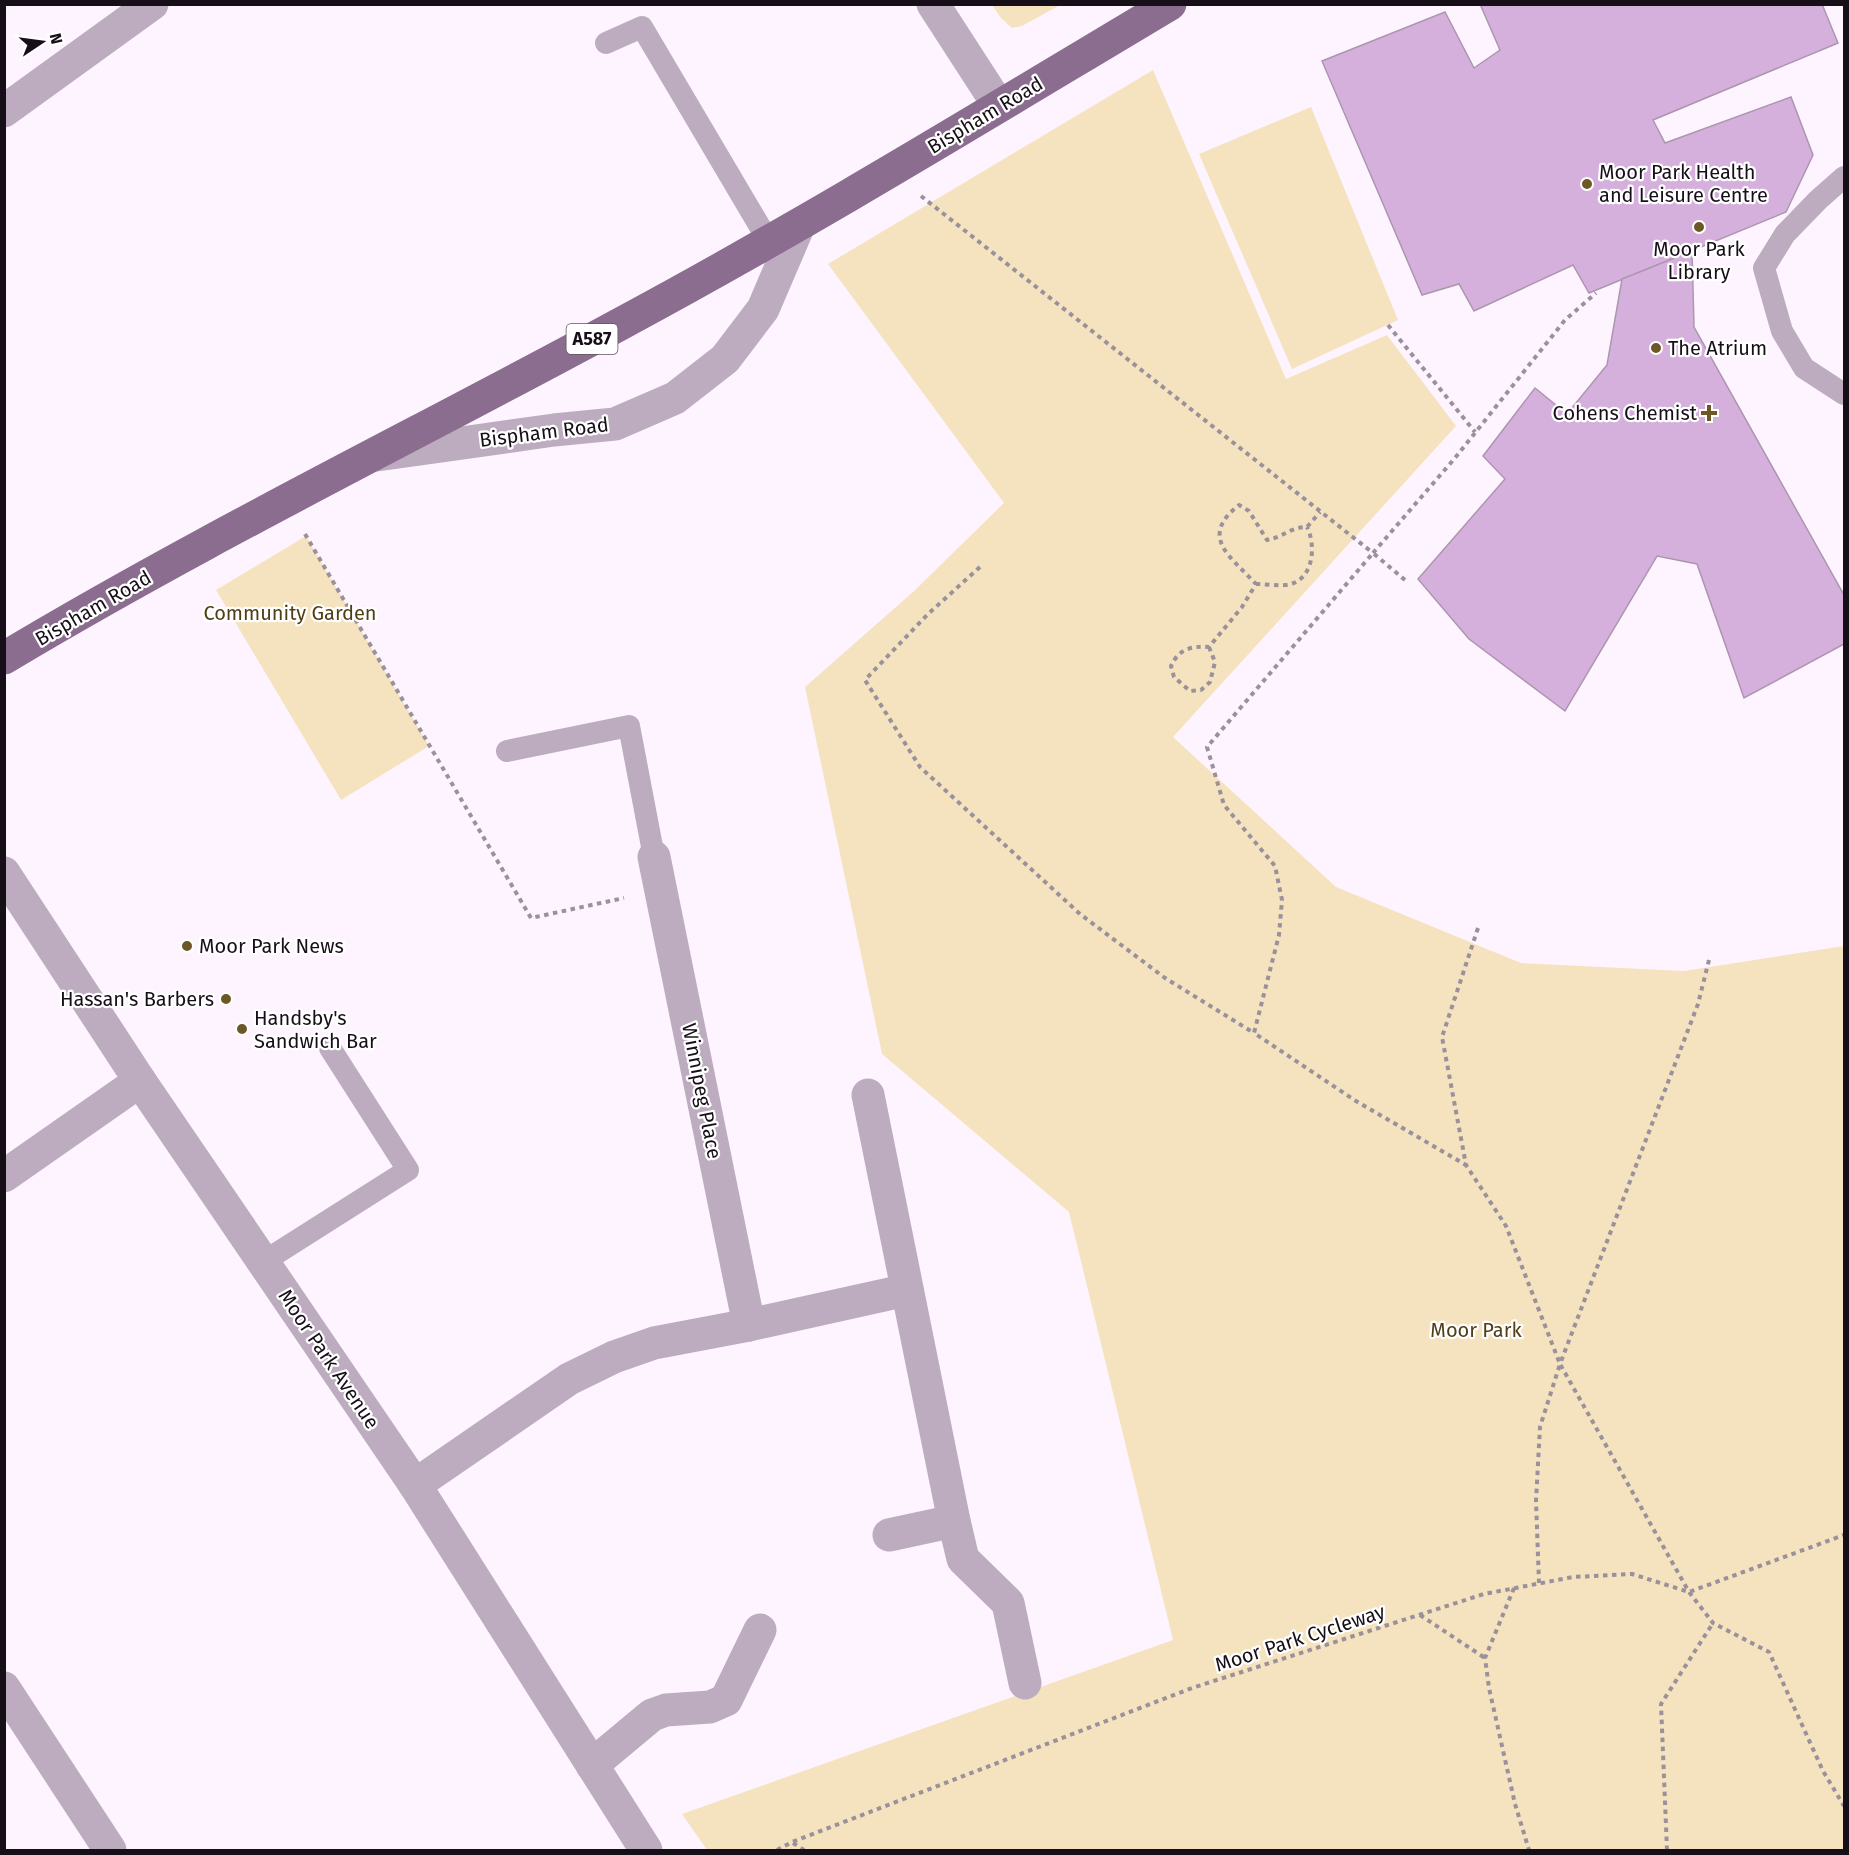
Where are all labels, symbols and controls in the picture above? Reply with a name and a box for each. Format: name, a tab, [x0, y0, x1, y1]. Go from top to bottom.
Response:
north arrow	[12, 12, 72, 72]
text: N	[46, 31, 67, 46]
street label: Bispham Road	[923, 71, 1047, 159]
place label: Moor Park Health and Leisure Centre	[1599, 160, 1768, 207]
marker: Moor Park Health and Leisure Centre	[1580, 177, 1594, 191]
marker: Moor Park Library	[1692, 220, 1706, 234]
place label: Moor Park Library	[1653, 237, 1745, 284]
road number: A587	[566, 324, 618, 354]
place label: The Atrium	[1668, 336, 1767, 360]
marker: The Atrium	[1649, 341, 1663, 355]
place label: Cohens Chemist	[1553, 401, 1698, 425]
marker: Cohens Chemist	[1702, 406, 1716, 420]
street label: Bispham Road	[478, 412, 610, 452]
street label: Bispham Road	[31, 565, 155, 651]
park label: Community Garden	[203, 601, 377, 625]
place label: Moor Park News	[199, 934, 344, 958]
marker: Moor Park News	[180, 939, 194, 953]
place label: Hassan's Barbers	[60, 987, 214, 1011]
marker: Hassan's Barbers	[219, 992, 233, 1006]
place label: Handsby's Sandwich Bar	[254, 1006, 377, 1053]
street label: Winnipeg Place	[677, 1021, 727, 1161]
marker: Handsby's Sandwich Bar	[235, 1022, 249, 1036]
street label: Moor Park Avenue	[273, 1285, 385, 1433]
park label: Moor Park	[1430, 1318, 1522, 1342]
street label: Moor Park Cycleway	[1212, 1599, 1388, 1677]

